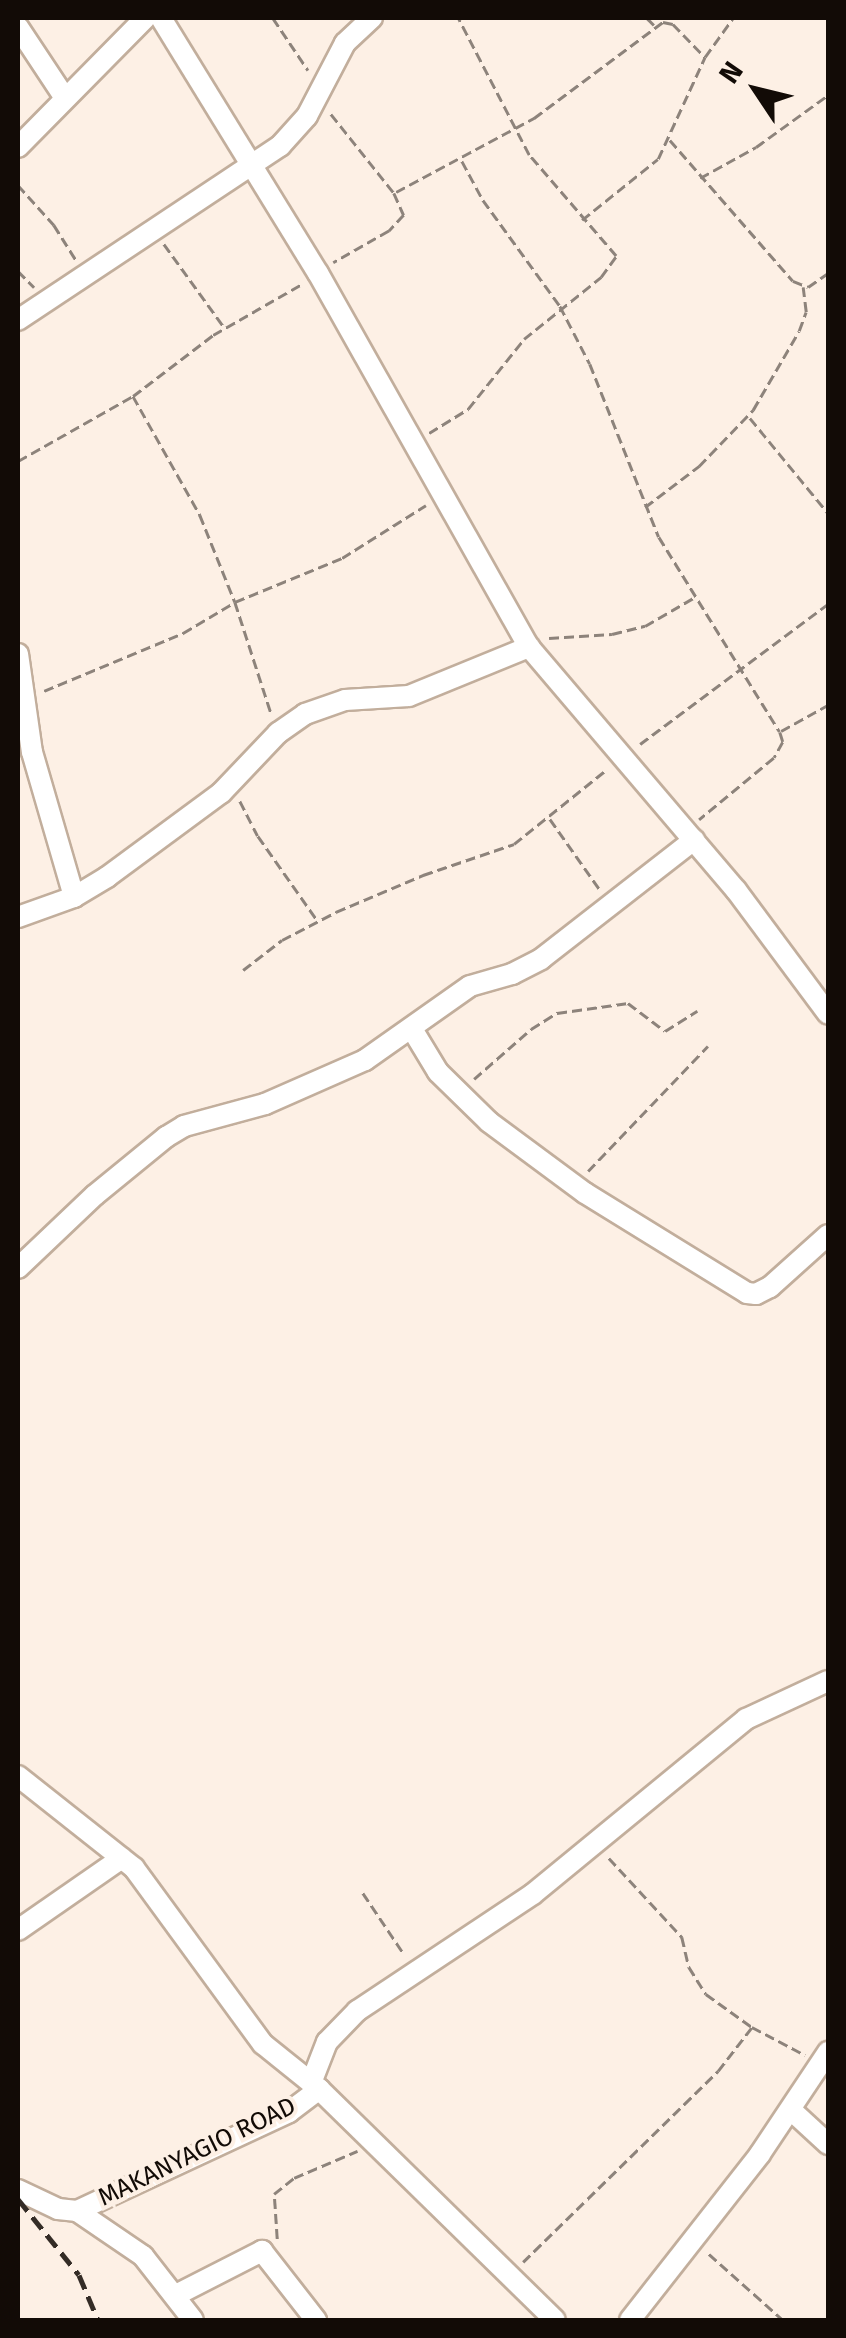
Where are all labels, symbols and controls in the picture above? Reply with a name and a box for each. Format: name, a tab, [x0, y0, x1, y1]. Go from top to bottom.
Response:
north arrow	[706, 40, 806, 140]
text: N	[712, 55, 750, 90]
street label: MAKANYAGIO ROAD	[93, 2091, 301, 2213]

